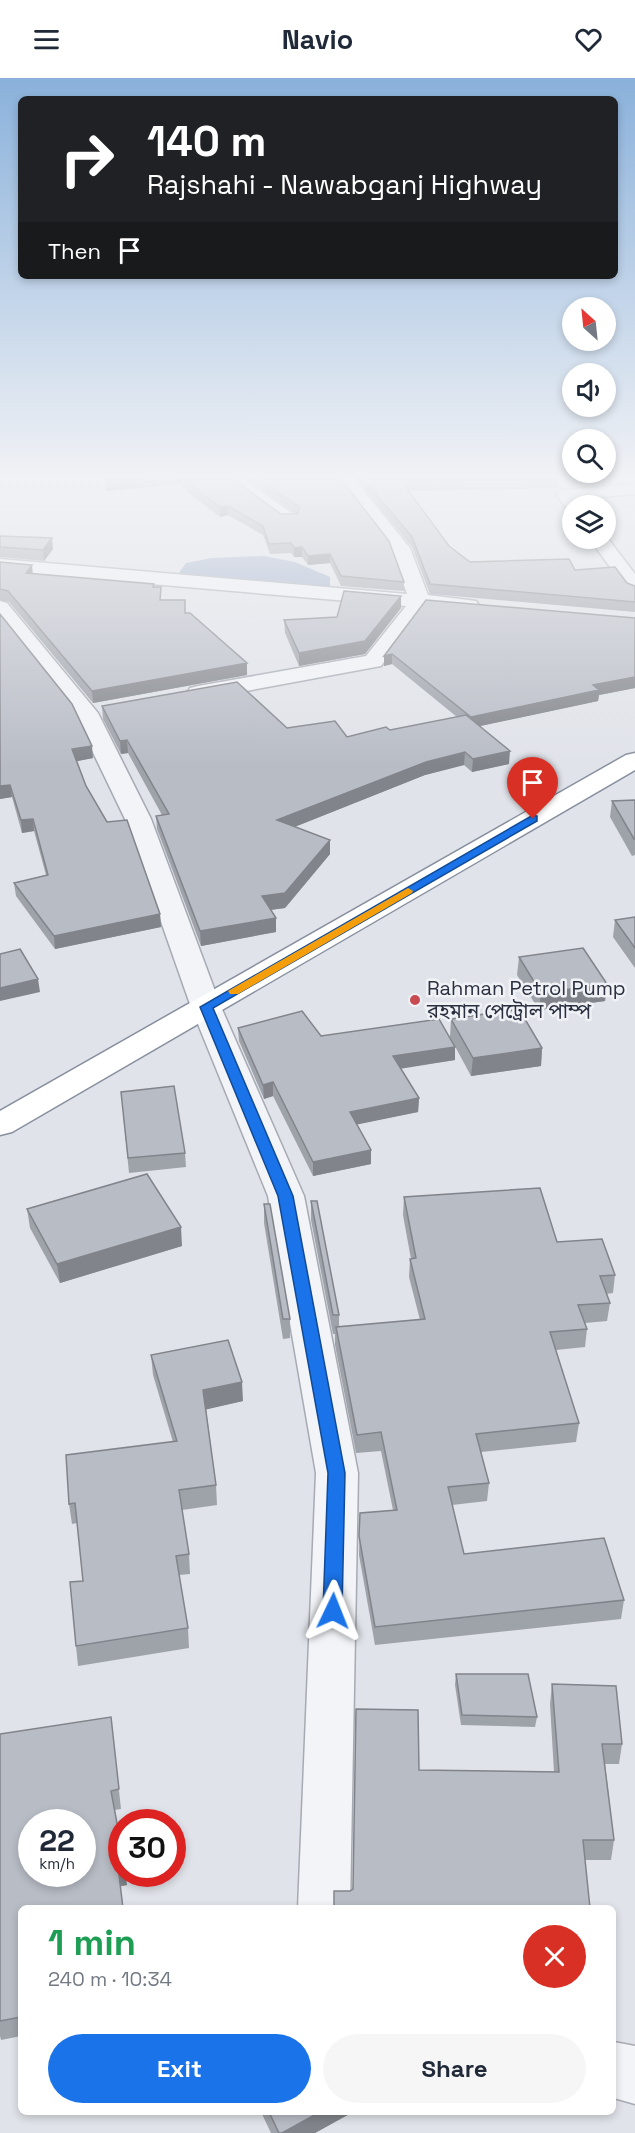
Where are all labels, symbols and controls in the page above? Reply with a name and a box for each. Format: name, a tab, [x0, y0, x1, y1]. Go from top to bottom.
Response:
text: Navio	[282, 22, 353, 57]
icon: menu	[30, 23, 63, 56]
icon: heart	[572, 23, 605, 56]
text: 140 m	[147, 115, 266, 168]
icon: right	[48, 120, 126, 198]
text: Rajshahi - Nawabganj Highway	[147, 167, 542, 202]
icon: arrive	[113, 234, 146, 267]
text: Then	[48, 237, 101, 265]
north arrow	[562, 297, 616, 351]
map controls	[562, 297, 616, 549]
button: sound	[562, 363, 616, 417]
button: search	[562, 429, 616, 483]
button: layers	[562, 495, 616, 549]
pin	[507, 757, 558, 819]
icon: arrive	[516, 766, 549, 799]
place label: Rahman Petrol Pump রহমান পেট্রোল পাম্প	[426, 975, 626, 1024]
marker: Rahman Petrol Pump রহমান পেট্রোল পাম্প	[408, 993, 422, 1007]
position arrow	[301, 1579, 365, 1643]
speed limit sign: 30	[108, 1809, 186, 1887]
text: 22	[39, 1821, 75, 1860]
text: km/h	[39, 1854, 75, 1873]
text: 1 min	[48, 1920, 136, 1966]
button: close	[523, 1925, 586, 1988]
text: 240 m · 10:34	[48, 1966, 172, 1992]
button: Exit	[48, 2034, 311, 2103]
button: Share	[323, 2034, 586, 2103]

